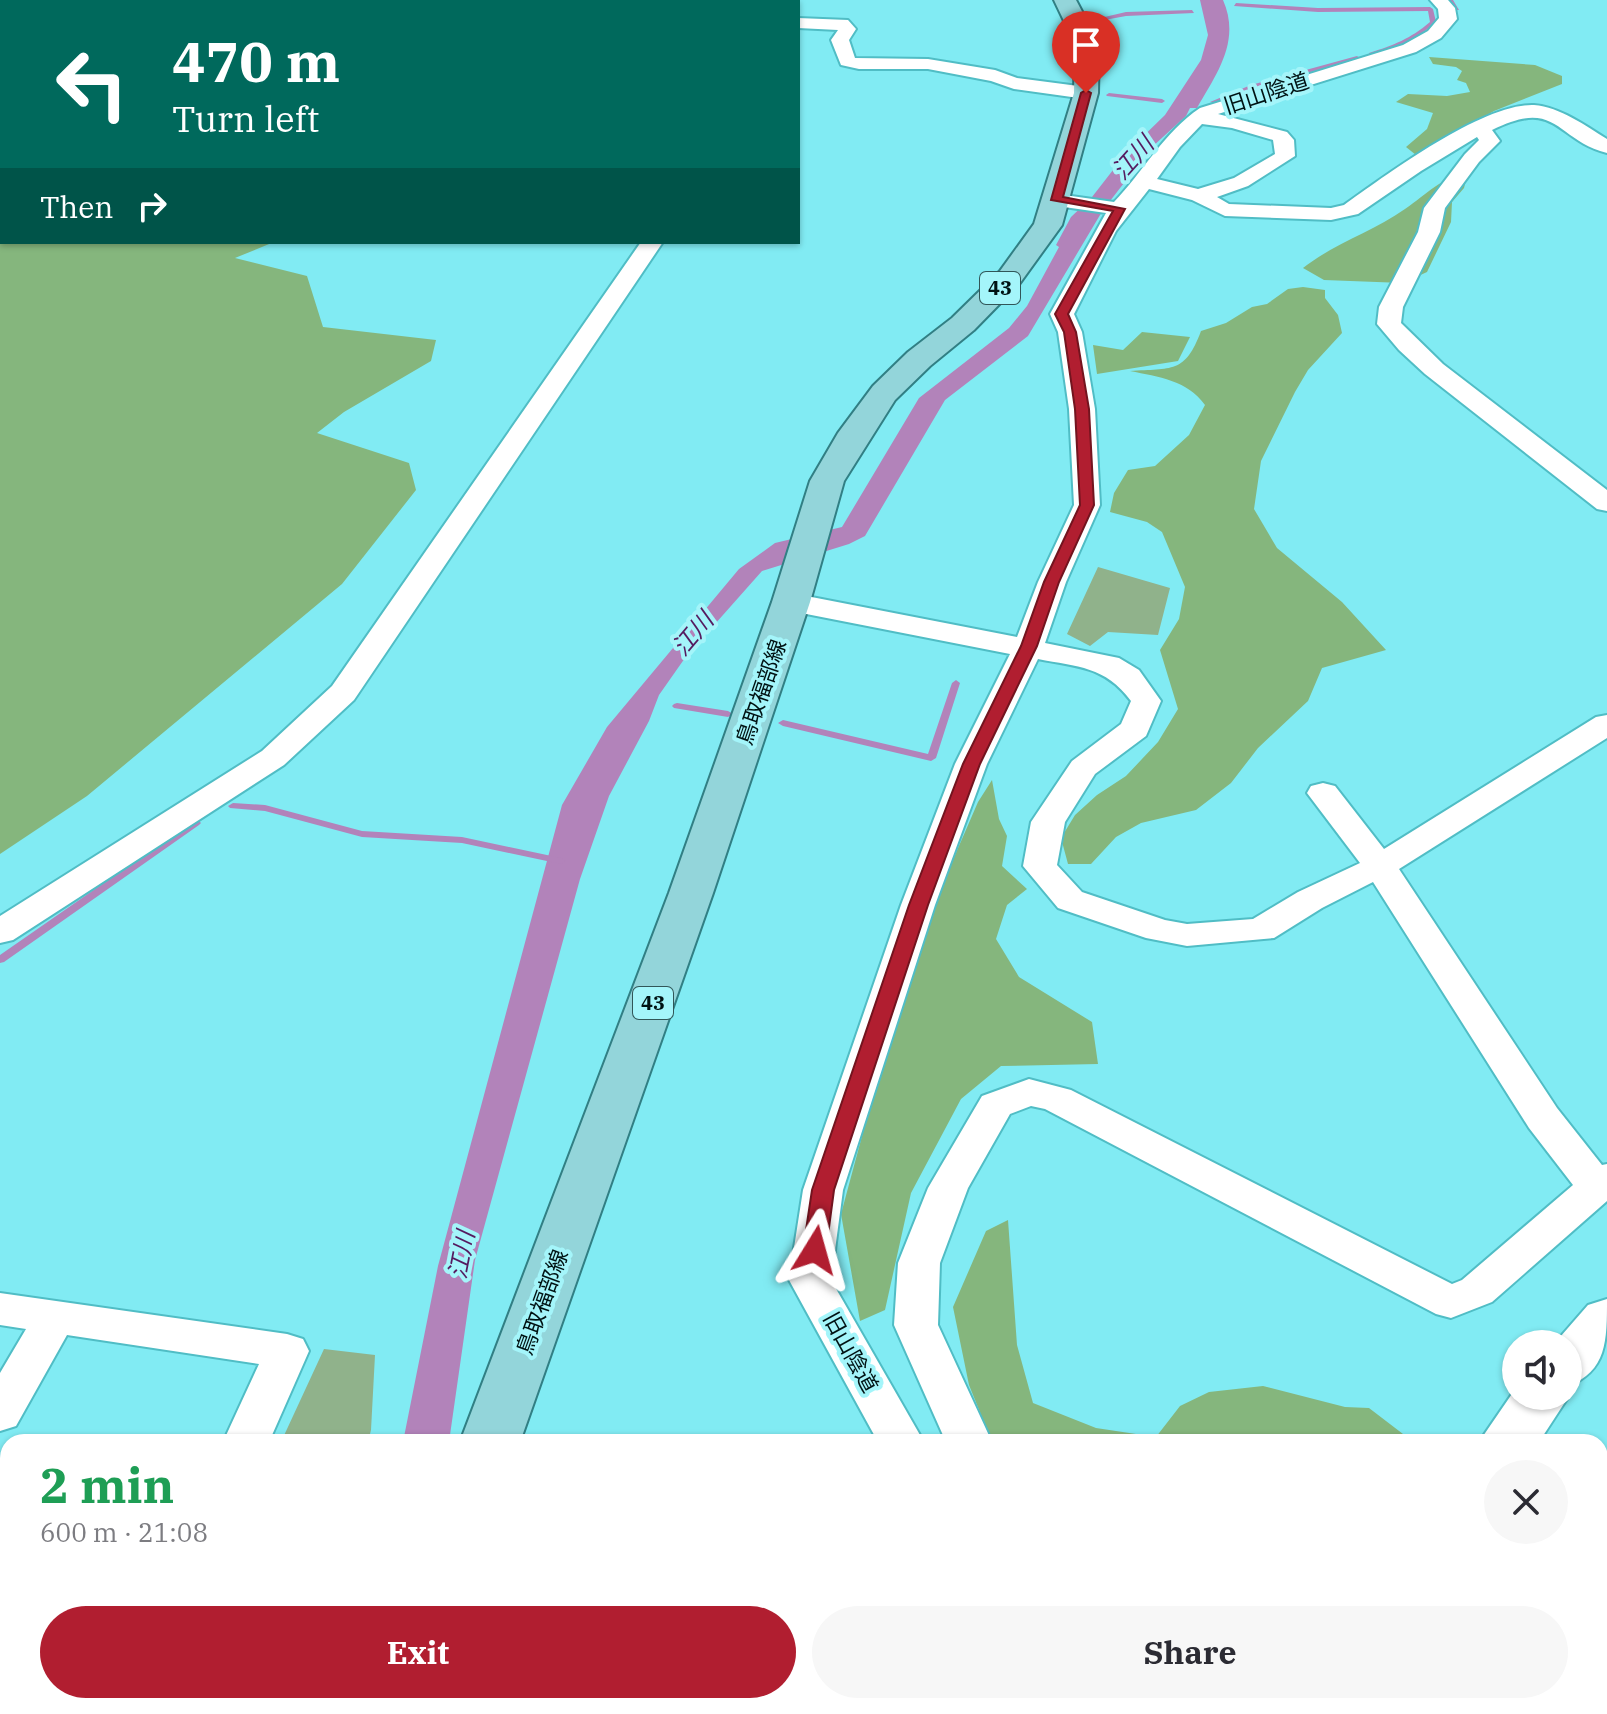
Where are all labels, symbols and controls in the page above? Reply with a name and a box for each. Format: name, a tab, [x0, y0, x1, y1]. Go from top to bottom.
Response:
pin	[1052, 11, 1120, 93]
icon: arrive	[1064, 23, 1108, 67]
text: 470 m	[172, 25, 340, 97]
icon: left	[40, 32, 144, 136]
street label: 旧山陰道	[1220, 65, 1312, 120]
text: Turn left	[172, 95, 319, 142]
water label: 江川	[1104, 127, 1162, 186]
icon: right	[130, 184, 174, 228]
text: Then	[40, 187, 114, 226]
road number: 43	[980, 272, 1020, 304]
water label: 江川	[665, 602, 722, 662]
street label: 鳥取福部線	[729, 635, 792, 749]
road number: 43	[633, 987, 673, 1019]
position arrow	[773, 1208, 857, 1292]
water label: 江川	[441, 1225, 482, 1281]
street label: 鳥取福部線	[509, 1245, 574, 1358]
street label: 旧山陰道	[817, 1306, 885, 1397]
map controls	[1502, 1330, 1582, 1410]
button: sound	[1502, 1330, 1582, 1410]
text: 2 min	[40, 1454, 174, 1516]
button: close	[1484, 1460, 1568, 1544]
text: 600 m · 21:08	[40, 1515, 208, 1549]
button: Exit	[40, 1606, 796, 1698]
button: Share	[812, 1606, 1568, 1698]

